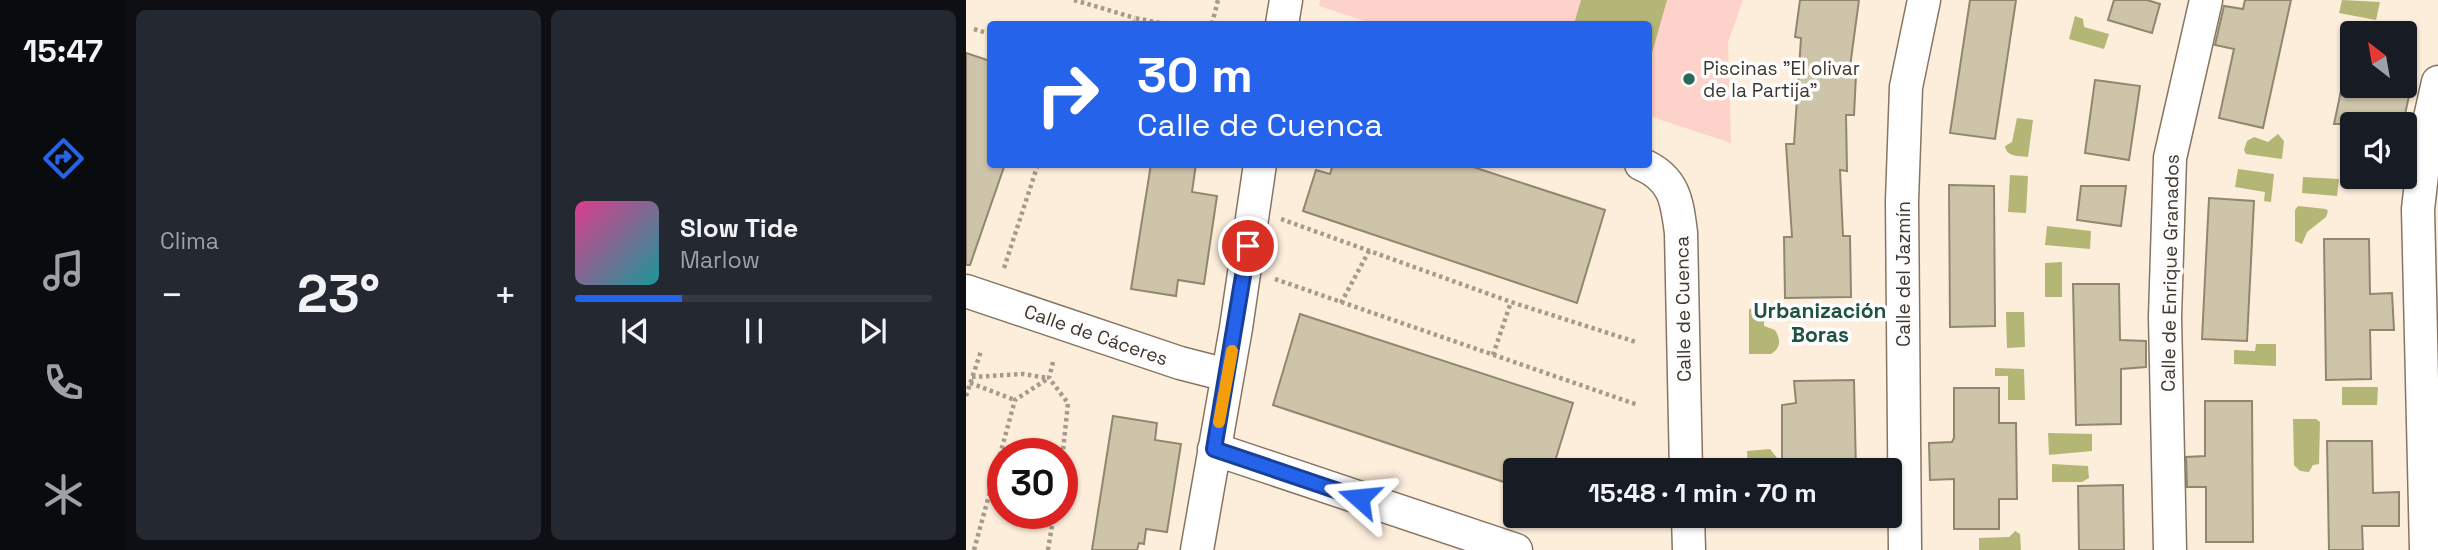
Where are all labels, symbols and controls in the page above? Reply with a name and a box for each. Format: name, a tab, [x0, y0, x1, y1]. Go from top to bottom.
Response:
north arrow	[2340, 21, 2417, 98]
map controls	[2340, 21, 2417, 189]
text: 15:47	[23, 31, 103, 71]
text: 30 m	[1137, 44, 1253, 106]
icon: right	[1022, 49, 1113, 140]
place label: Piscinas "El olivar de la Partija"	[1703, 56, 1860, 103]
marker: Piscinas "El olivar de la Partija"	[1681, 71, 1697, 87]
text: Calle de Cuenca	[1137, 105, 1383, 145]
button: sound	[2340, 112, 2417, 189]
icon: directions	[39, 134, 88, 183]
street label: Calle de Enrique Granados	[2155, 154, 2185, 392]
street label: Calle del Jazmín	[1891, 201, 1916, 347]
text: Slow Tide	[680, 211, 798, 245]
pin	[1218, 216, 1278, 276]
text: Clima	[160, 226, 219, 256]
icon: arrive	[1229, 227, 1267, 265]
street label: Calle de Cuenca	[1669, 236, 1697, 382]
text: Marlow	[680, 245, 760, 275]
icon: music	[39, 246, 88, 295]
text: 23°	[297, 261, 380, 327]
text: −	[160, 271, 184, 319]
text: +	[493, 271, 517, 319]
district label: Urbanización Boras	[1754, 297, 1886, 348]
street label: Calle de Cáceres	[1021, 299, 1171, 371]
icon: previous	[616, 312, 654, 350]
icon: pause	[735, 312, 773, 350]
icon: next	[854, 312, 892, 350]
icon: phone	[39, 358, 88, 407]
speed limit sign: 30	[987, 438, 1078, 529]
position arrow	[1322, 461, 1396, 535]
icon: climate	[39, 470, 88, 519]
text: 15:48 · 1 min · 70 m	[1588, 476, 1817, 510]

